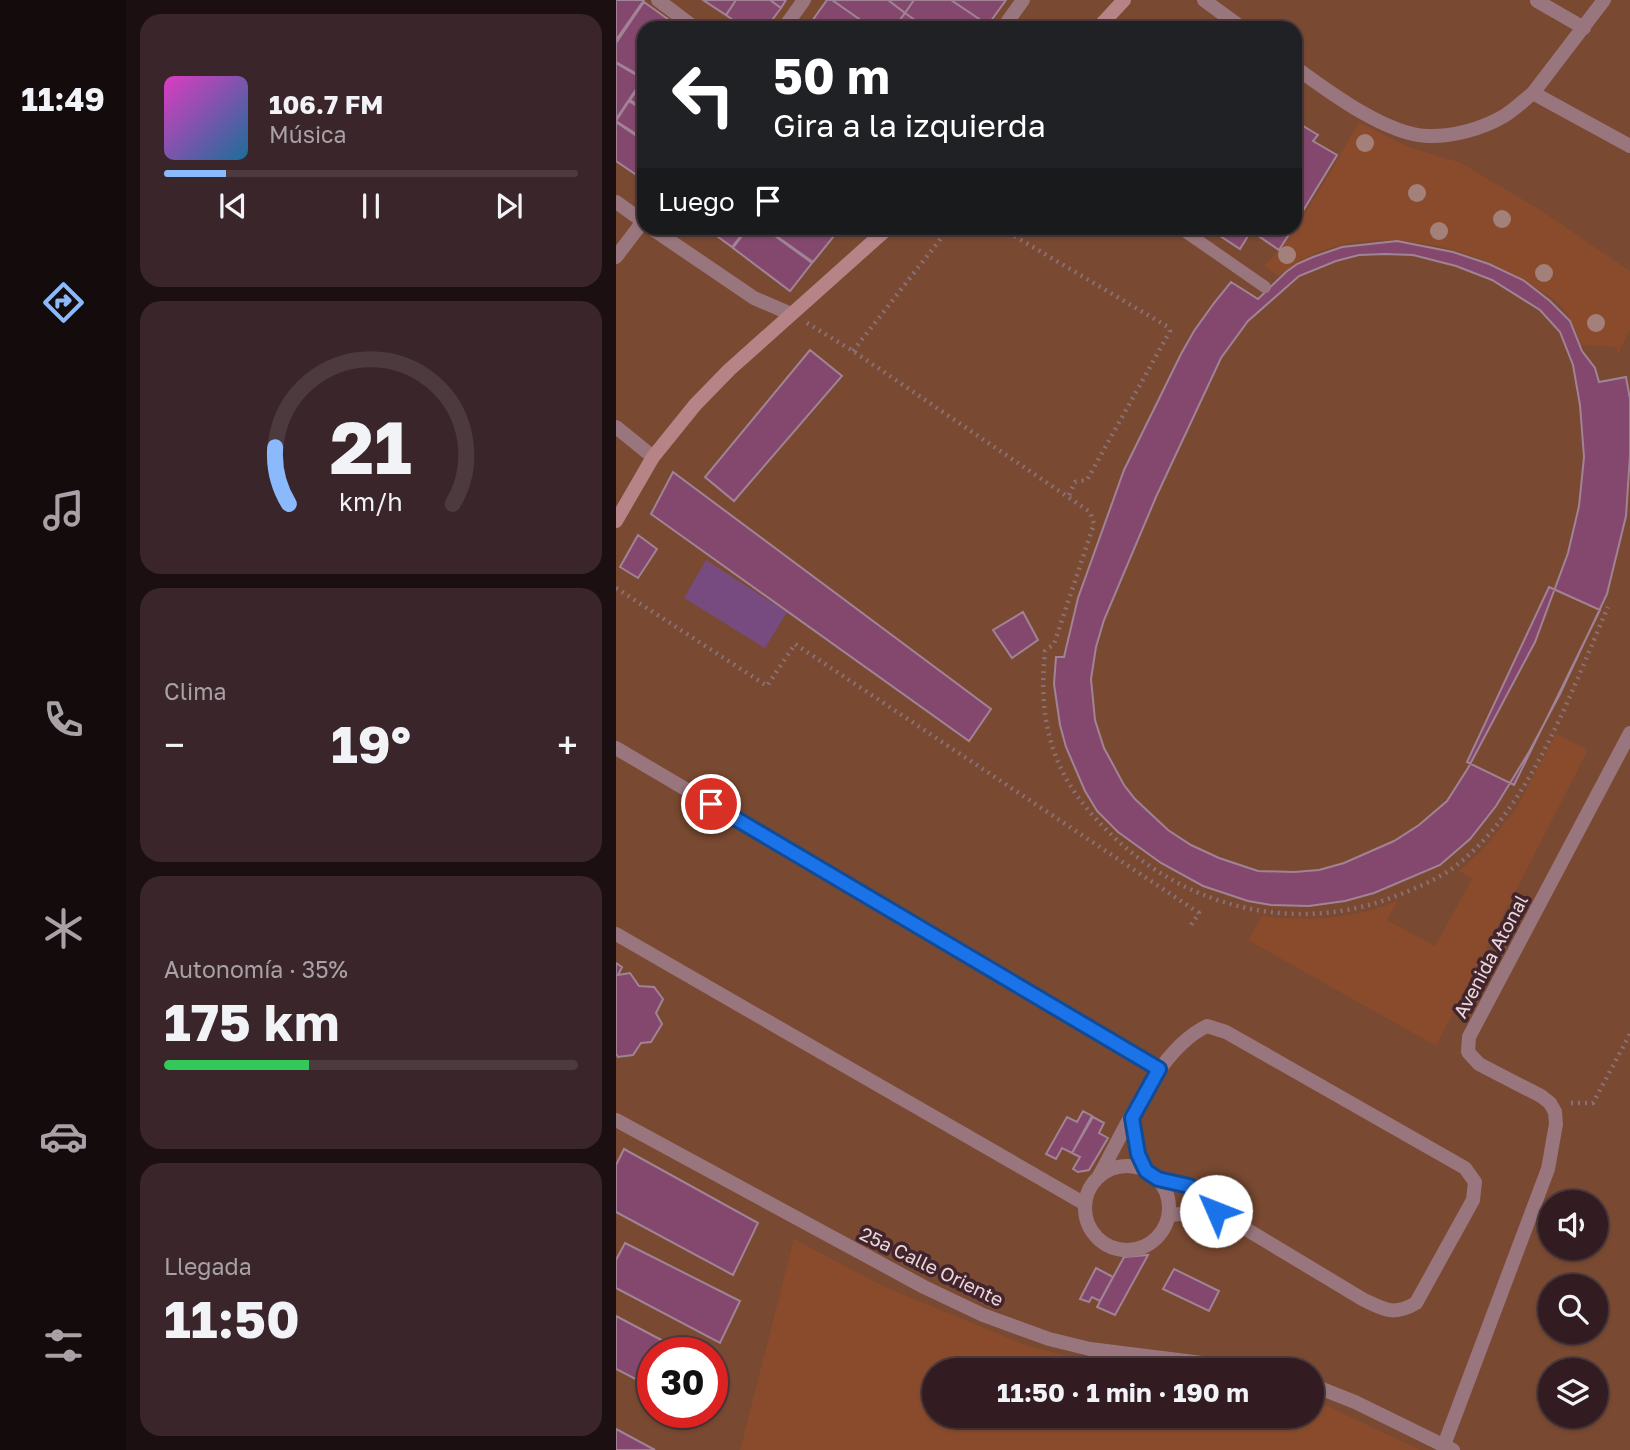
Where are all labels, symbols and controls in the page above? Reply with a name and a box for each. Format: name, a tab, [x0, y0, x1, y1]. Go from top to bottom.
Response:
text: 50 m	[773, 46, 890, 105]
icon: left	[658, 49, 749, 140]
text: 11:49	[21, 80, 105, 118]
text: 106.7 FM	[269, 89, 383, 120]
text: Gira a la izquierda	[773, 106, 1046, 144]
text: Música	[269, 120, 347, 148]
icon: arrive	[749, 182, 787, 220]
text: Luego	[658, 186, 735, 217]
icon: previous	[214, 187, 252, 225]
icon: pause	[352, 187, 390, 225]
icon: next	[490, 187, 528, 225]
icon: directions	[39, 278, 88, 327]
text: 21	[330, 403, 412, 490]
icon: music	[39, 486, 88, 535]
text: km/h	[339, 486, 403, 517]
text: Clima	[164, 677, 227, 705]
icon: phone	[39, 695, 88, 744]
text: 19°	[331, 712, 411, 774]
text: −	[164, 722, 185, 767]
text: +	[557, 722, 578, 767]
pin	[681, 774, 741, 834]
icon: arrive	[692, 785, 730, 823]
street label: Avenida Atonal	[1448, 890, 1532, 1022]
icon: climate	[39, 904, 88, 953]
text: Autonomía · 35%	[164, 955, 348, 983]
text: 175 km	[164, 990, 340, 1052]
icon: car	[39, 1112, 88, 1161]
position arrow	[1179, 1174, 1253, 1248]
map controls	[1538, 1190, 1608, 1428]
button: sound	[1538, 1190, 1608, 1260]
street label: 25a Calle Oriente	[857, 1221, 1007, 1311]
text: Llegada	[164, 1252, 252, 1280]
button: search	[1538, 1274, 1608, 1344]
text: 11:50	[164, 1287, 300, 1349]
icon: filters	[39, 1321, 88, 1370]
speed limit sign: 30	[637, 1337, 728, 1428]
button: layers	[1538, 1358, 1608, 1428]
text: 11:50 · 1 min · 190 m	[997, 1377, 1249, 1408]

